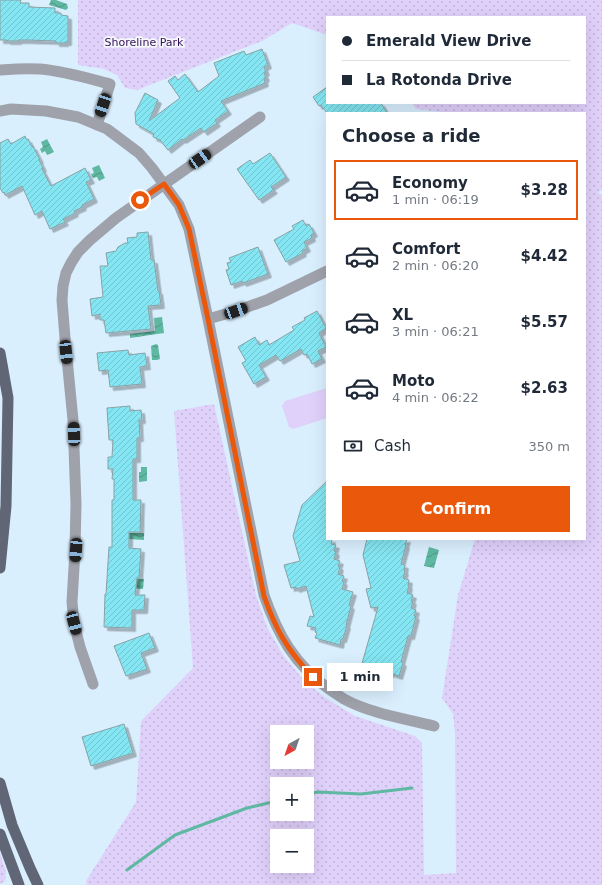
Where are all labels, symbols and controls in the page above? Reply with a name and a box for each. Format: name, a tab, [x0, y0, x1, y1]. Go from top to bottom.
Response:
text: Emerald View Drive	[366, 32, 531, 50]
park label: Shoreline Park	[105, 36, 184, 49]
text: La Rotonda Drive	[366, 71, 512, 89]
car	[94, 92, 112, 118]
text: Choose a ride	[342, 125, 481, 146]
car	[187, 147, 213, 171]
icon: car	[344, 172, 380, 208]
text: Economy	[392, 174, 468, 192]
text: $3.28	[521, 181, 568, 199]
route start	[131, 191, 149, 209]
text: 1 min · 06:19	[392, 192, 479, 207]
icon: car	[344, 238, 380, 274]
text: Comfort	[392, 240, 460, 258]
text: $4.42	[521, 247, 568, 265]
text: 2 min · 06:20	[392, 258, 479, 273]
car	[223, 301, 249, 321]
icon: car	[344, 304, 380, 340]
text: XL	[392, 306, 413, 324]
text: $5.57	[521, 313, 568, 331]
text: 3 min · 06:21	[392, 324, 479, 339]
car	[59, 339, 73, 365]
icon: car	[344, 370, 380, 406]
text: Moto	[392, 372, 435, 390]
text: $2.63	[521, 379, 568, 397]
text: 4 min · 06:22	[392, 390, 479, 405]
car	[68, 422, 80, 446]
icon: cash	[342, 435, 364, 457]
text: Cash	[374, 437, 411, 455]
text: 350 m	[528, 439, 570, 454]
button: Confirm	[342, 486, 570, 532]
car	[69, 538, 83, 562]
car	[65, 610, 83, 636]
callout: 1 min	[327, 663, 393, 691]
route end	[304, 668, 322, 686]
text: 1 min	[340, 669, 380, 684]
north arrow	[270, 725, 314, 769]
map controls	[270, 725, 314, 873]
button: +	[270, 777, 314, 821]
button: −	[270, 829, 314, 873]

